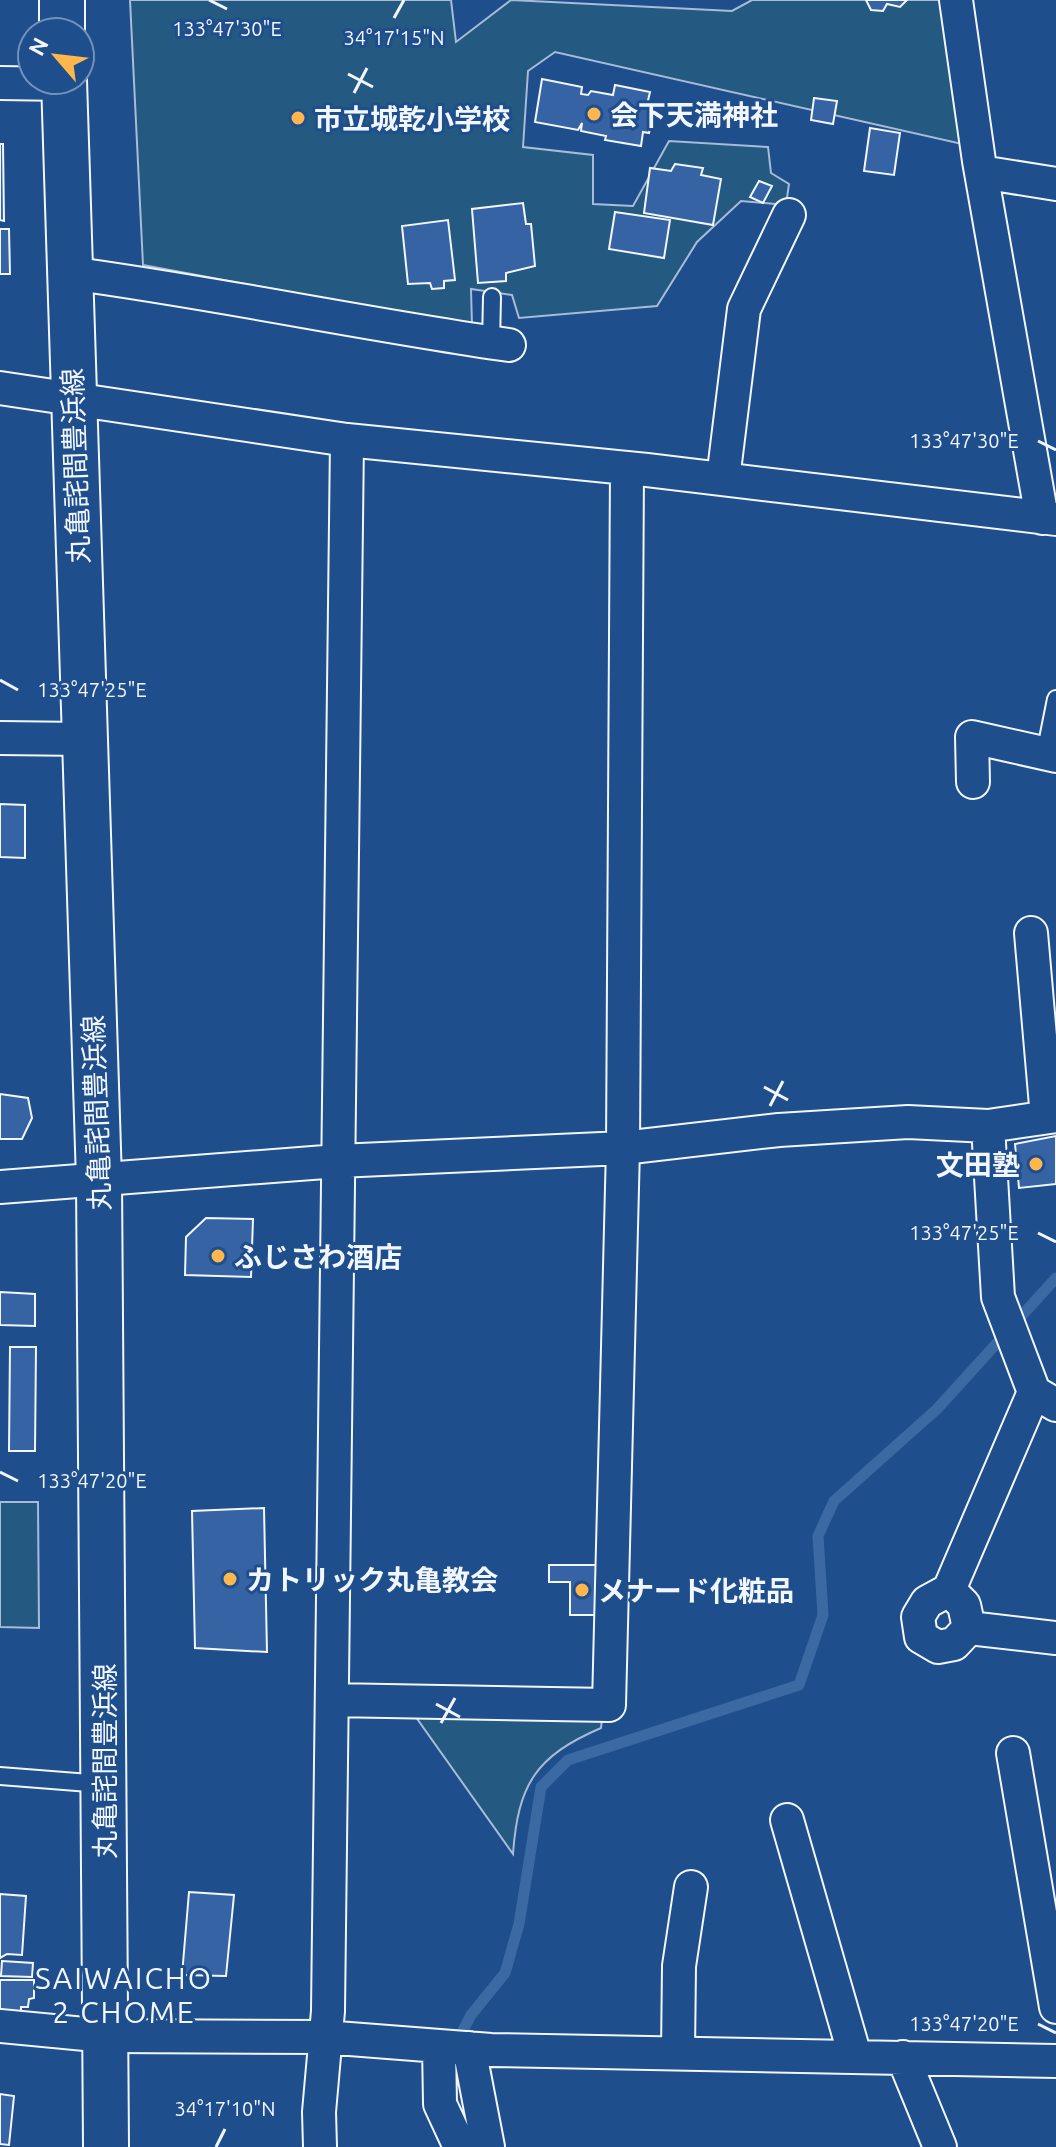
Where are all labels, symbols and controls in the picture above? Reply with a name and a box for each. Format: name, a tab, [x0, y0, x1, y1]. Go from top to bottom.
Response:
north arrow	[16, 16, 96, 96]
text: 133°47'30"E	[172, 17, 282, 40]
text: 34°17'15"N	[343, 26, 445, 49]
text: N	[23, 33, 53, 59]
place label: 会下天満神社	[610, 99, 778, 130]
place label: 市立城乾小学校	[314, 103, 510, 134]
marker: 会下天満神社	[585, 105, 603, 123]
marker: 市立城乾小学校	[289, 109, 307, 127]
street label: 丸亀詫間豊浜線	[56, 368, 94, 564]
text: 133°47'30"E	[909, 429, 1019, 452]
text: 133°47'25"E	[37, 678, 147, 701]
street label: 丸亀詫間豊浜線	[77, 1015, 115, 1211]
place label: 文田塾	[936, 1149, 1020, 1180]
marker: 文田塾	[1027, 1155, 1045, 1173]
text: 133°47'25"E	[909, 1221, 1019, 1244]
place label: ふじさわ酒店	[234, 1241, 402, 1272]
marker: ふじさわ酒店	[209, 1247, 227, 1265]
text: 133°47'20"E	[37, 1469, 147, 1492]
place label: カトリック丸亀教会	[246, 1564, 498, 1595]
marker: カトリック丸亀教会	[221, 1570, 239, 1588]
place label: メナード化粧品	[598, 1575, 794, 1606]
marker: メナード化粧品	[573, 1581, 591, 1599]
street label: 丸亀詫間豊浜線	[89, 1663, 120, 1859]
district label: SAIWAICHO 2 CHOME	[35, 1961, 213, 2029]
text: 133°47'20"E	[909, 2012, 1019, 2035]
text: 34°17'10"N	[174, 2097, 276, 2120]

